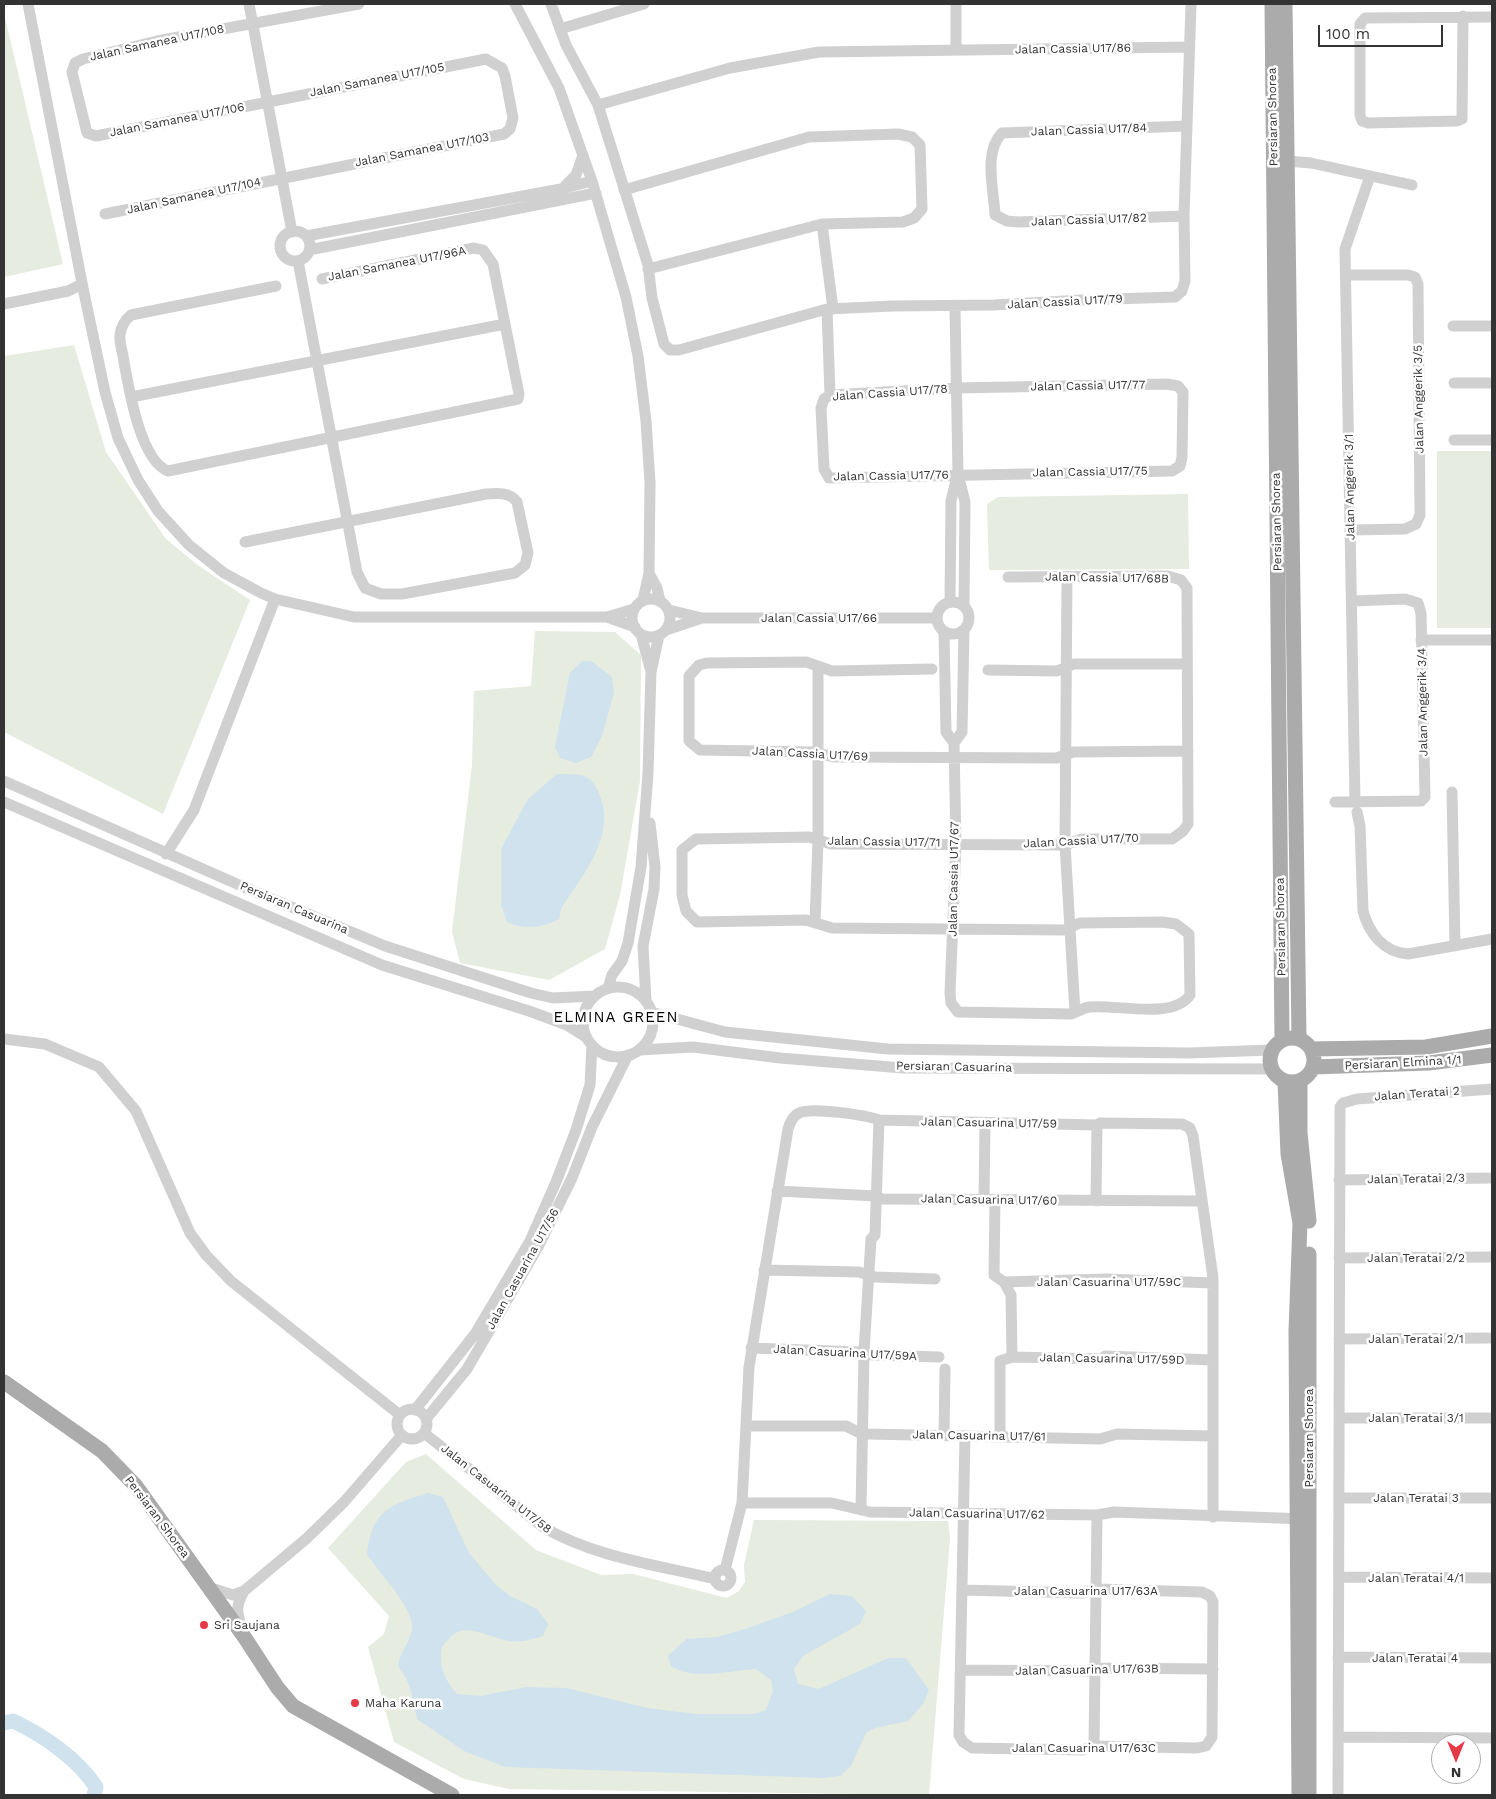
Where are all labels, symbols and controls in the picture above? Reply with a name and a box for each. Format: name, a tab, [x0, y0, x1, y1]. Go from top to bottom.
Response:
scale bar	[1321, 15, 1446, 47]
street label: Jalan Samanea U17/108	[88, 22, 226, 64]
text: 100 m	[1326, 25, 1370, 43]
street label: Jalan Cassia U17/86	[1015, 41, 1131, 57]
street label: Jalan Samanea U17/105	[308, 60, 446, 100]
street label: Persiaran Shorea	[1265, 67, 1281, 167]
street label: Jalan Samanea U17/106	[108, 100, 246, 140]
street label: Jalan Cassia U17/84	[1031, 121, 1147, 139]
street label: Jalan Samanea U17/103	[354, 130, 490, 170]
street label: Jalan Samanea U17/104	[125, 175, 263, 217]
street label: Jalan Cassia U17/82	[1031, 211, 1147, 229]
street label: Jalan Samanea U17/96A	[327, 244, 467, 284]
street label: Jalan Cassia U17/79	[1007, 292, 1123, 312]
street label: Jalan Anggerik 3/5	[1411, 345, 1427, 453]
street label: Jalan Cassia U17/77	[1030, 378, 1146, 394]
street label: Jalan Cassia U17/78	[832, 382, 948, 404]
street label: Jalan Anggerik 3/1	[1342, 434, 1358, 540]
street label: Jalan Cassia U17/75	[1032, 464, 1148, 480]
street label: Jalan Cassia U17/76	[833, 468, 949, 484]
street label: Persiaran Shorea	[1269, 472, 1285, 572]
street label: Jalan Cassia U17/68B	[1045, 570, 1169, 586]
street label: Jalan Cassia U17/66	[761, 611, 877, 625]
street label: Jalan Anggerik 3/4	[1415, 648, 1431, 756]
street label: Jalan Cassia U17/69	[752, 744, 868, 764]
street label: Jalan Cassia U17/67	[946, 821, 962, 937]
street label: Jalan Cassia U17/70	[1023, 831, 1139, 851]
street label: Jalan Cassia U17/71	[827, 834, 941, 850]
street label: Persiaran Shorea	[1273, 877, 1289, 977]
street label: Persiaran Casuarina	[238, 879, 350, 937]
district label: ELMINA GREEN	[552, 1009, 680, 1027]
street label: Persiaran Elmina 1/1	[1344, 1053, 1462, 1073]
street label: Persiaran Casuarina	[896, 1059, 1012, 1075]
street label: Jalan Teratai 2	[1374, 1084, 1460, 1104]
street label: Jalan Casuarina U17/59	[921, 1115, 1057, 1131]
street label: Jalan Teratai 2/3	[1367, 1171, 1465, 1187]
street label: Jalan Casuarina U17/60	[921, 1192, 1057, 1208]
street label: Jalan Casuarina U17/56	[484, 1206, 562, 1332]
street label: Jalan Teratai 2/2	[1367, 1251, 1465, 1265]
street label: Jalan Casuarina U17/59C	[1037, 1275, 1181, 1289]
street label: Jalan Teratai 2/1	[1368, 1332, 1464, 1346]
street label: Jalan Casuarina U17/59A	[773, 1342, 917, 1364]
street label: Jalan Casuarina U17/59D	[1039, 1351, 1185, 1367]
street label: Persiaran Shorea	[1302, 1389, 1316, 1487]
street label: Jalan Teratai 3/1	[1368, 1411, 1464, 1425]
street label: Jalan Casuarina U17/61	[912, 1428, 1046, 1444]
street label: Jalan Casuarina U17/58	[438, 1441, 554, 1537]
street label: Persiaran Shorea	[121, 1473, 193, 1561]
street label: Jalan Teratai 3	[1373, 1491, 1459, 1505]
street label: Jalan Casuarina U17/62	[909, 1506, 1045, 1522]
street label: Jalan Teratai 4/1	[1368, 1571, 1464, 1585]
street label: Jalan Casuarina U17/63A	[1014, 1584, 1158, 1598]
place label: Sri Saujana	[214, 1618, 280, 1632]
marker: Sri Saujana	[198, 1619, 210, 1631]
street label: Jalan Teratai 4	[1372, 1651, 1458, 1665]
street label: Jalan Casuarina U17/63B	[1015, 1662, 1159, 1678]
place label: Maha Karuna	[365, 1696, 441, 1710]
marker: Maha Karuna	[349, 1697, 361, 1709]
north arrow	[1431, 1734, 1481, 1784]
street label: Jalan Casuarina U17/63C	[1012, 1741, 1156, 1755]
text: N	[1451, 1765, 1461, 1781]

